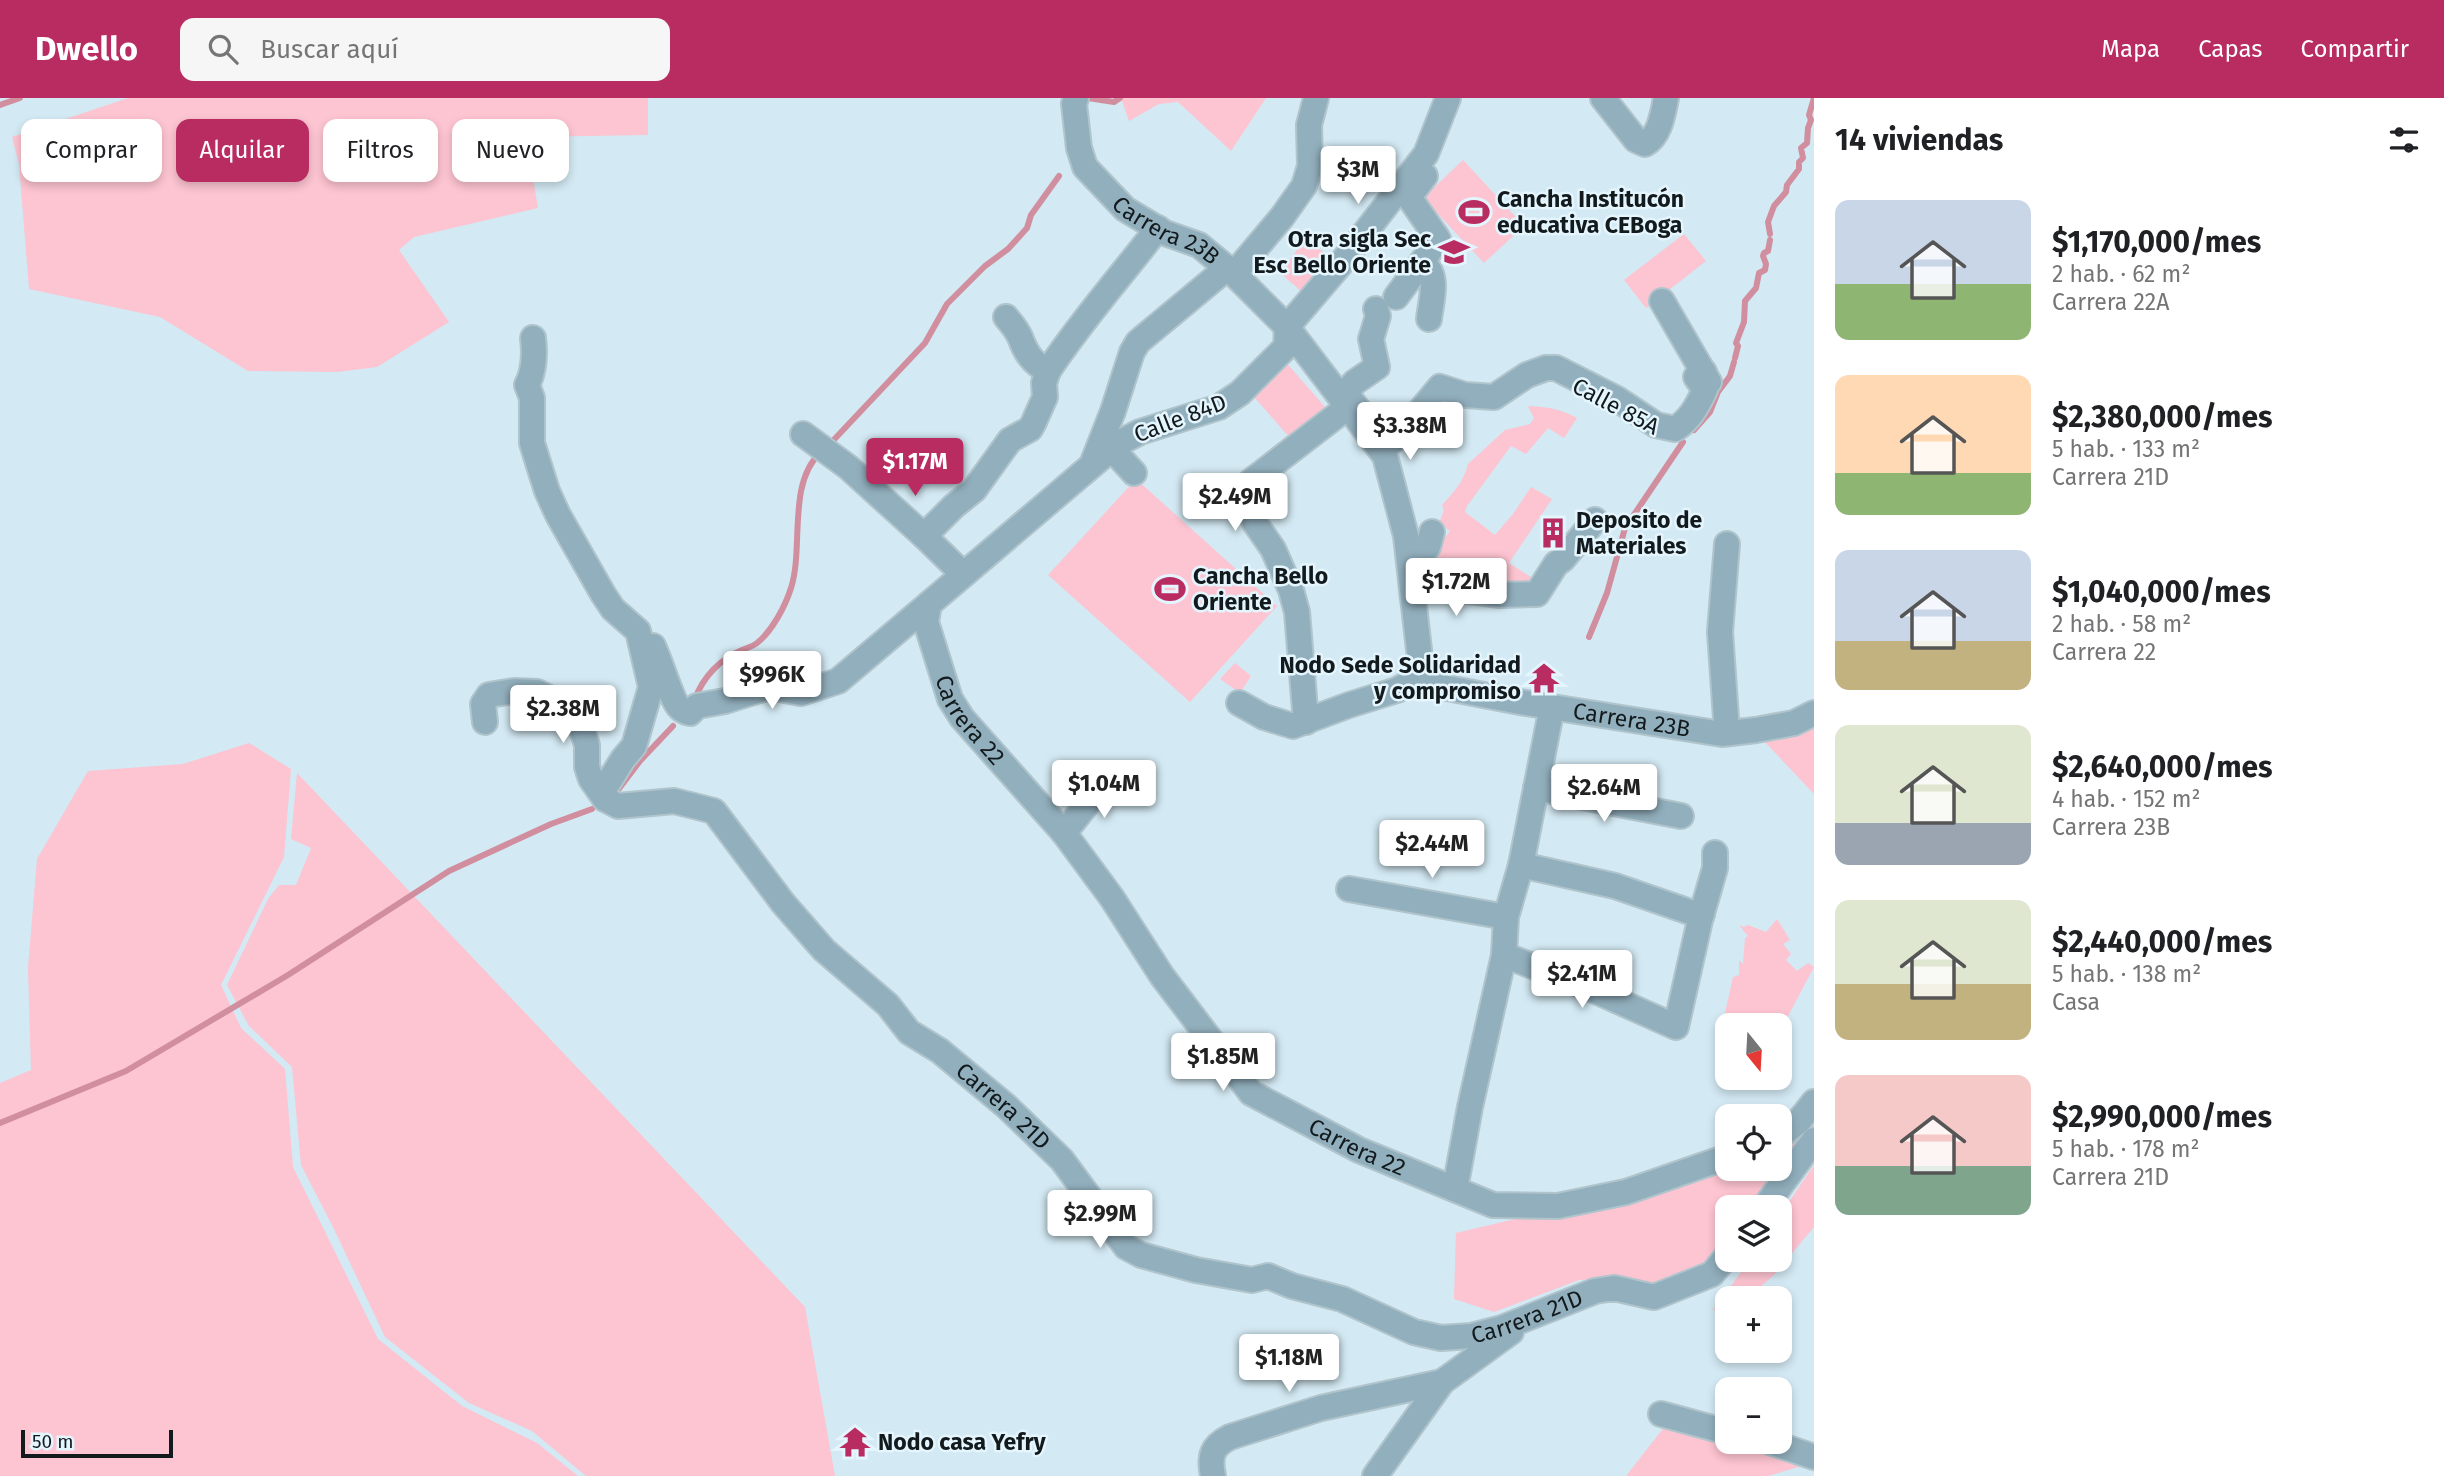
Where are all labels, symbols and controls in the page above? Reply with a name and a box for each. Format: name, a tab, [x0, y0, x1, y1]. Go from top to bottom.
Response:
search box	[180, 18, 670, 81]
text: Dwello	[35, 29, 138, 69]
icon: search	[204, 30, 242, 68]
text: Buscar aquí	[260, 34, 399, 65]
text: Mapa	[2101, 35, 2160, 63]
text: Capas	[2198, 35, 2262, 63]
text: Compartir	[2300, 35, 2409, 63]
chip: Comprar	[21, 119, 162, 182]
chip: Alquilar	[176, 119, 309, 182]
chip: Filtros	[323, 119, 438, 182]
chip: Nuevo	[452, 119, 569, 182]
icon: filters	[2385, 121, 2423, 159]
text: 14 viviendas	[1835, 122, 2003, 158]
pin: $3M	[1324, 146, 1392, 206]
text: $3M	[1337, 155, 1379, 183]
place label: Cancha Institucón educativa CEBoga	[1497, 185, 1684, 239]
street label: Carrera 23B	[1106, 190, 1226, 270]
sports icon: Cancha Institucón educativa CEBoga	[1457, 195, 1491, 229]
text: $1,170,000/mes	[2052, 224, 2261, 260]
place label: Otra sigla Sec Esc Bello Oriente	[1253, 225, 1431, 279]
icon: home	[1891, 228, 1975, 312]
school or university icon: Otra sigla Sec Esc Bello Oriente	[1437, 235, 1471, 269]
text: 2 hab. · 62 m²	[2052, 260, 2190, 288]
text: Carrera 22A	[2052, 288, 2169, 316]
street label: Calle 85A	[1568, 372, 1665, 441]
street label: Calle 84D	[1130, 388, 1230, 448]
text: $2,380,000/mes	[2052, 399, 2272, 435]
pin: $3.38M	[1353, 402, 1467, 462]
icon: home	[1891, 403, 1975, 487]
text: $3.38M	[1373, 411, 1447, 439]
text: 5 hab. · 133 m²	[2052, 435, 2200, 463]
pin: $1.17M	[858, 438, 972, 498]
text: $1.17M	[882, 447, 948, 475]
text: Carrera 21D	[2052, 463, 2169, 491]
pin: $2.49M	[1178, 474, 1292, 533]
text: $2.49M	[1199, 482, 1271, 510]
place label: Deposito de Materiales	[1576, 506, 1703, 560]
building icon: Deposito de Materiales	[1536, 516, 1570, 550]
pin: $1.72M	[1399, 559, 1513, 618]
place label: Cancha Bello Oriente	[1193, 562, 1328, 616]
text: $1.72M	[1422, 567, 1490, 595]
sports icon: Cancha Bello Oriente	[1153, 572, 1187, 606]
text: $1,040,000/mes	[2052, 574, 2271, 610]
icon: home	[1891, 578, 1975, 662]
text: 2 hab. · 58 m²	[2052, 610, 2191, 638]
text: Carrera 22	[2052, 638, 2156, 666]
place label: Nodo Sede Solidaridad y compromiso	[1280, 651, 1521, 705]
pin: $996K	[723, 652, 821, 711]
text: $996K	[739, 660, 805, 688]
temple icon: Nodo Sede Solidaridad y compromiso	[1527, 661, 1561, 695]
street label: Carrera 22	[929, 672, 1011, 770]
pin: $2.38M	[506, 686, 620, 745]
text: $2.38M	[526, 694, 600, 722]
street label: Carrera 23B	[1571, 697, 1692, 743]
text: $2,640,000/mes	[2052, 749, 2273, 785]
icon: home	[1891, 753, 1975, 837]
pin: $1.04M	[1047, 760, 1161, 820]
pin: $2.64M	[1547, 764, 1661, 824]
text: $1.04M	[1068, 769, 1140, 797]
text: $2.64M	[1567, 773, 1641, 801]
text: 4 hab. · 152 m²	[2052, 785, 2200, 813]
text: Carrera 23B	[2052, 813, 2170, 841]
pin: $2.44M	[1375, 820, 1489, 880]
text: $2.44M	[1395, 829, 1469, 857]
text: $2,440,000/mes	[2052, 924, 2272, 960]
icon: home	[1891, 928, 1975, 1012]
pin: $2.41M	[1525, 950, 1639, 1010]
text: $2.41M	[1547, 959, 1617, 987]
text: 5 hab. · 138 m²	[2052, 960, 2201, 988]
text: Casa	[2052, 988, 2100, 1016]
north arrow	[1715, 1013, 1792, 1090]
map controls	[1715, 1013, 1792, 1454]
pin: $1.85M	[1166, 1034, 1280, 1093]
text: $1.85M	[1187, 1042, 1259, 1070]
street label: Carrera 21D	[950, 1056, 1056, 1155]
text: $2,990,000/mes	[2052, 1099, 2272, 1135]
icon: home	[1891, 1103, 1975, 1187]
button: locate	[1715, 1104, 1792, 1181]
street label: Carrera 22	[1304, 1112, 1410, 1182]
text: 5 hab. · 178 m²	[2052, 1135, 2200, 1163]
text: Carrera 21D	[2052, 1163, 2169, 1191]
pin: $2.99M	[1043, 1190, 1157, 1250]
button: layers	[1715, 1195, 1792, 1272]
text: $2.99M	[1063, 1199, 1137, 1227]
street label: Carrera 21D	[1468, 1283, 1587, 1349]
button: +	[1715, 1286, 1792, 1363]
pin: $1.18M	[1232, 1334, 1346, 1394]
text: $1.18M	[1255, 1343, 1323, 1371]
button: −	[1715, 1377, 1792, 1454]
temple icon: Nodo casa Yefry	[838, 1425, 872, 1459]
scale bar	[21, 1427, 173, 1459]
place label: Nodo casa Yefry	[878, 1428, 1047, 1456]
text: 50 m	[32, 1430, 73, 1453]

